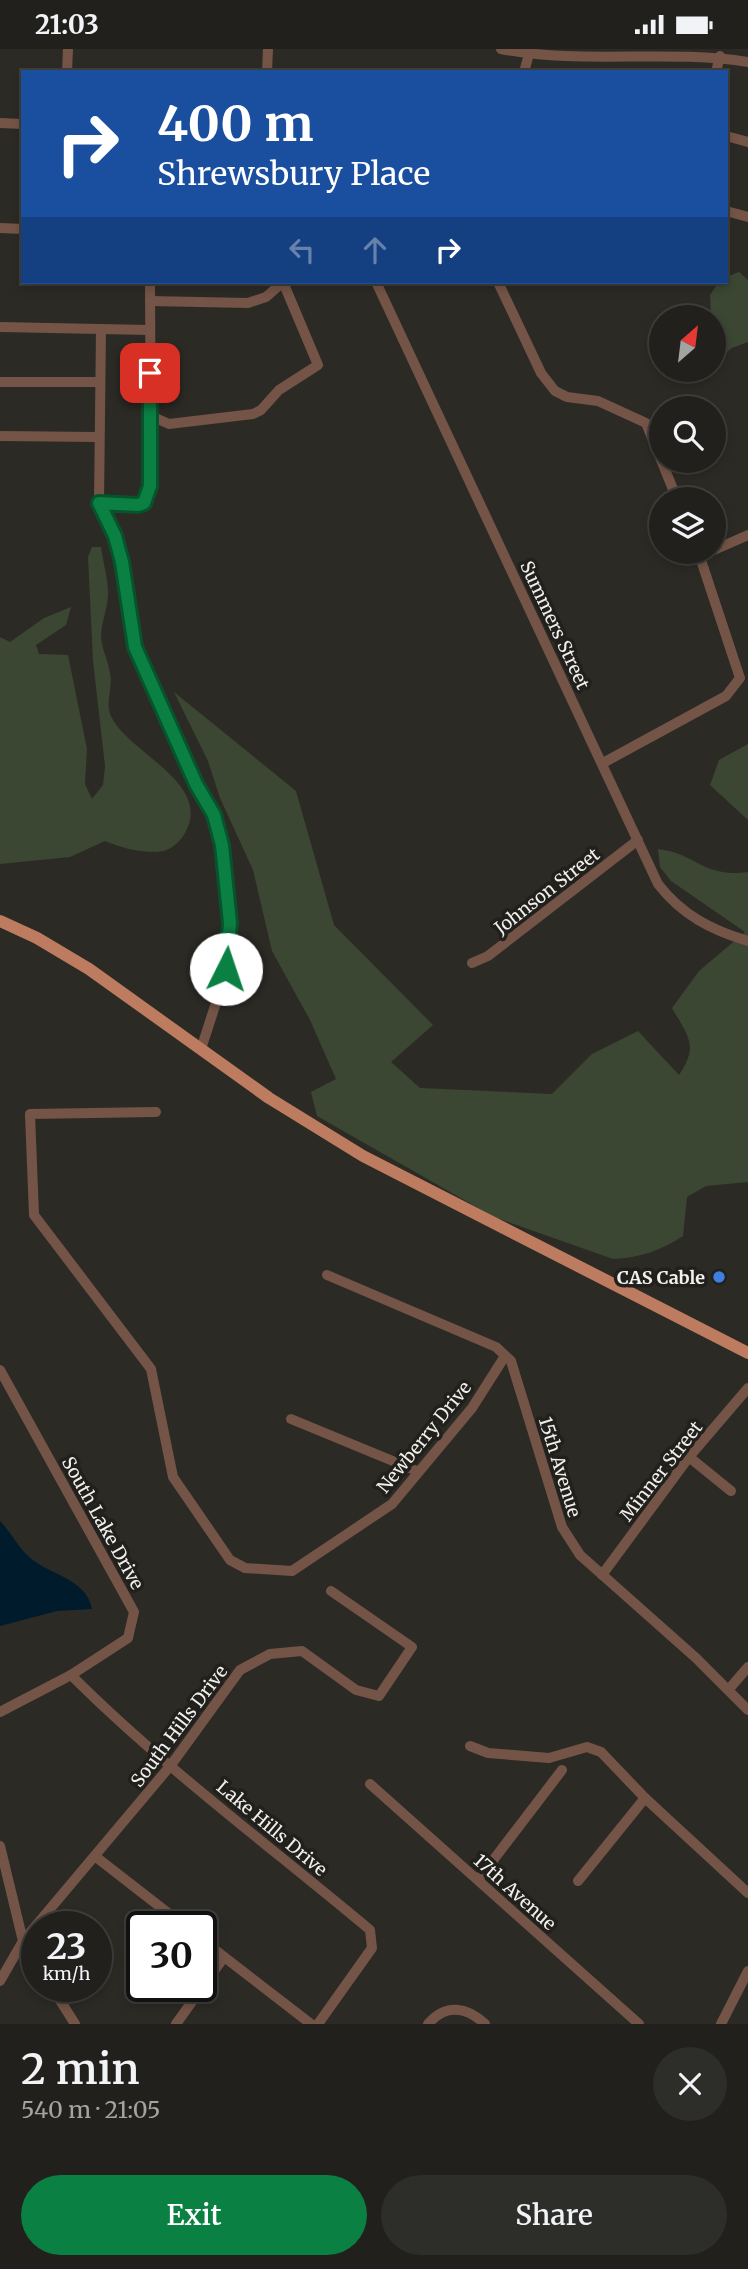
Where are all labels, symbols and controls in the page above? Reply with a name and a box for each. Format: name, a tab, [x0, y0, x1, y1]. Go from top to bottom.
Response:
text: 21:03	[35, 8, 99, 41]
text: 400 m	[157, 93, 314, 154]
icon: right	[42, 98, 133, 189]
text: Shrewsbury Place	[157, 154, 430, 194]
icon: left	[283, 231, 321, 269]
icon: ahead	[356, 231, 394, 269]
icon: right	[429, 231, 467, 269]
north arrow	[649, 305, 726, 381]
map controls	[649, 305, 726, 564]
pin	[120, 343, 180, 403]
icon: arrive	[131, 354, 169, 392]
button: search	[649, 396, 726, 473]
button: layers	[649, 487, 726, 564]
street label: Summers Street	[515, 557, 595, 693]
street label: Johnson Street	[489, 843, 604, 940]
position arrow	[189, 932, 263, 1006]
place label: CAS Cable	[617, 1266, 705, 1289]
marker: CAS Cable	[711, 1269, 727, 1285]
street label: Newberry Drive	[372, 1376, 476, 1498]
street label: 15th Avenue	[534, 1414, 586, 1520]
street label: Minner Street	[615, 1416, 707, 1526]
street label: South Lake Drive	[57, 1453, 149, 1593]
street label: South Hills Drive	[126, 1660, 232, 1792]
street label: Lake Hills Drive	[212, 1775, 332, 1881]
street label: 17th Avenue	[469, 1849, 561, 1935]
speed limit sign: 30	[126, 1911, 217, 2002]
text: 23	[47, 1925, 86, 1969]
text: km/h	[43, 1962, 90, 1985]
text: 2 min	[21, 2043, 140, 2095]
button: close	[653, 2047, 727, 2121]
text: 540 m · 21:05	[21, 2095, 160, 2124]
button: Exit	[21, 2175, 367, 2255]
button: Share	[381, 2175, 727, 2255]

